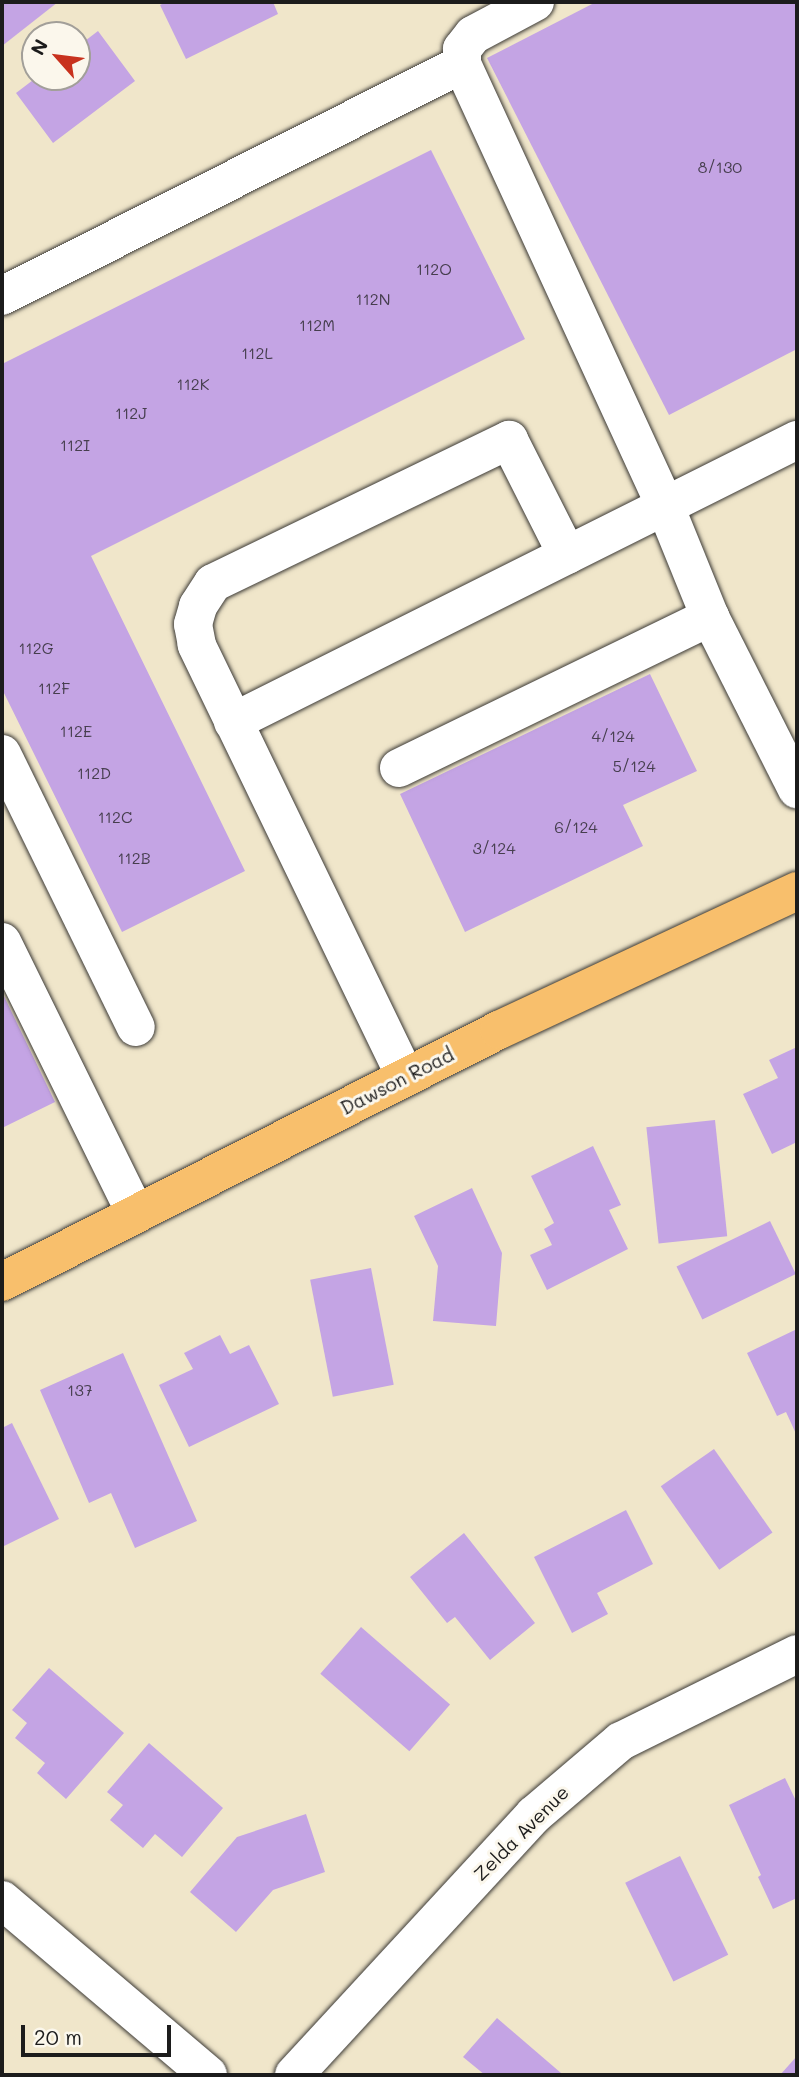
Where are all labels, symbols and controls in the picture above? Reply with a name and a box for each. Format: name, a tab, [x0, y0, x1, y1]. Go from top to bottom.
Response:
north arrow	[21, 21, 91, 91]
text: N	[24, 35, 53, 59]
house number: 8/130	[698, 157, 742, 177]
house number: 112O	[416, 259, 452, 279]
house number: 112N	[355, 289, 391, 309]
house number: 112M	[299, 315, 335, 335]
house number: 112L	[241, 343, 273, 363]
house number: 112K	[177, 374, 209, 394]
house number: 112J	[115, 403, 147, 423]
house number: 112I	[60, 435, 90, 455]
house number: 112G	[18, 638, 54, 658]
house number: 112F	[38, 678, 70, 698]
house number: 112E	[60, 721, 92, 741]
house number: 4/124	[591, 726, 635, 746]
house number: 5/124	[612, 756, 656, 776]
house number: 112D	[77, 763, 111, 783]
house number: 112C	[98, 807, 132, 827]
house number: 6/124	[554, 817, 598, 837]
house number: 3/124	[472, 838, 516, 858]
house number: 112B	[117, 848, 151, 868]
street label: Dawson Road	[337, 1043, 457, 1119]
house number: 137	[67, 1380, 93, 1400]
street label: Zelda Avenue	[469, 1781, 573, 1885]
scale bar	[24, 2010, 175, 2054]
text: 20 m	[34, 2023, 82, 2050]

